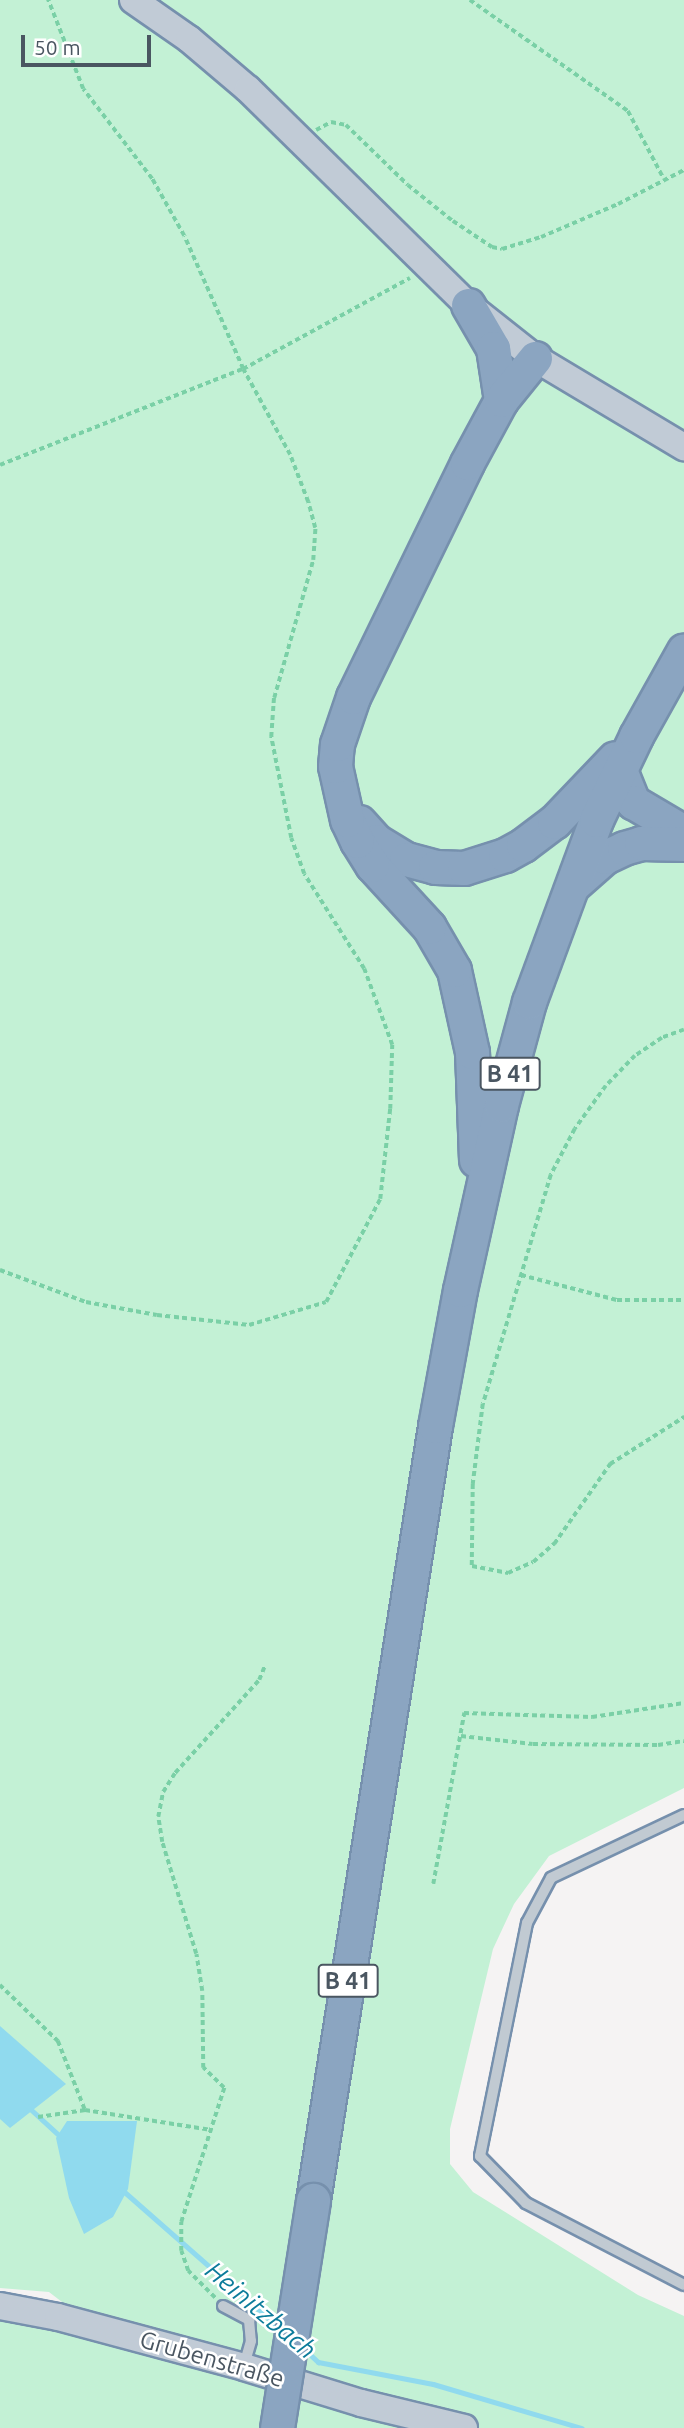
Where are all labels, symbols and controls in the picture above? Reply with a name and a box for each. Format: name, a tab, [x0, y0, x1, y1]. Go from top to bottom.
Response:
scale bar	[24, 21, 154, 65]
text: 50 m	[34, 35, 81, 59]
road number: B 41	[478, 1054, 542, 1093]
road number: B 41	[316, 1962, 380, 2000]
water label: Heinitzbach	[199, 2255, 323, 2365]
street label: Grubenstraße	[137, 2325, 287, 2393]

